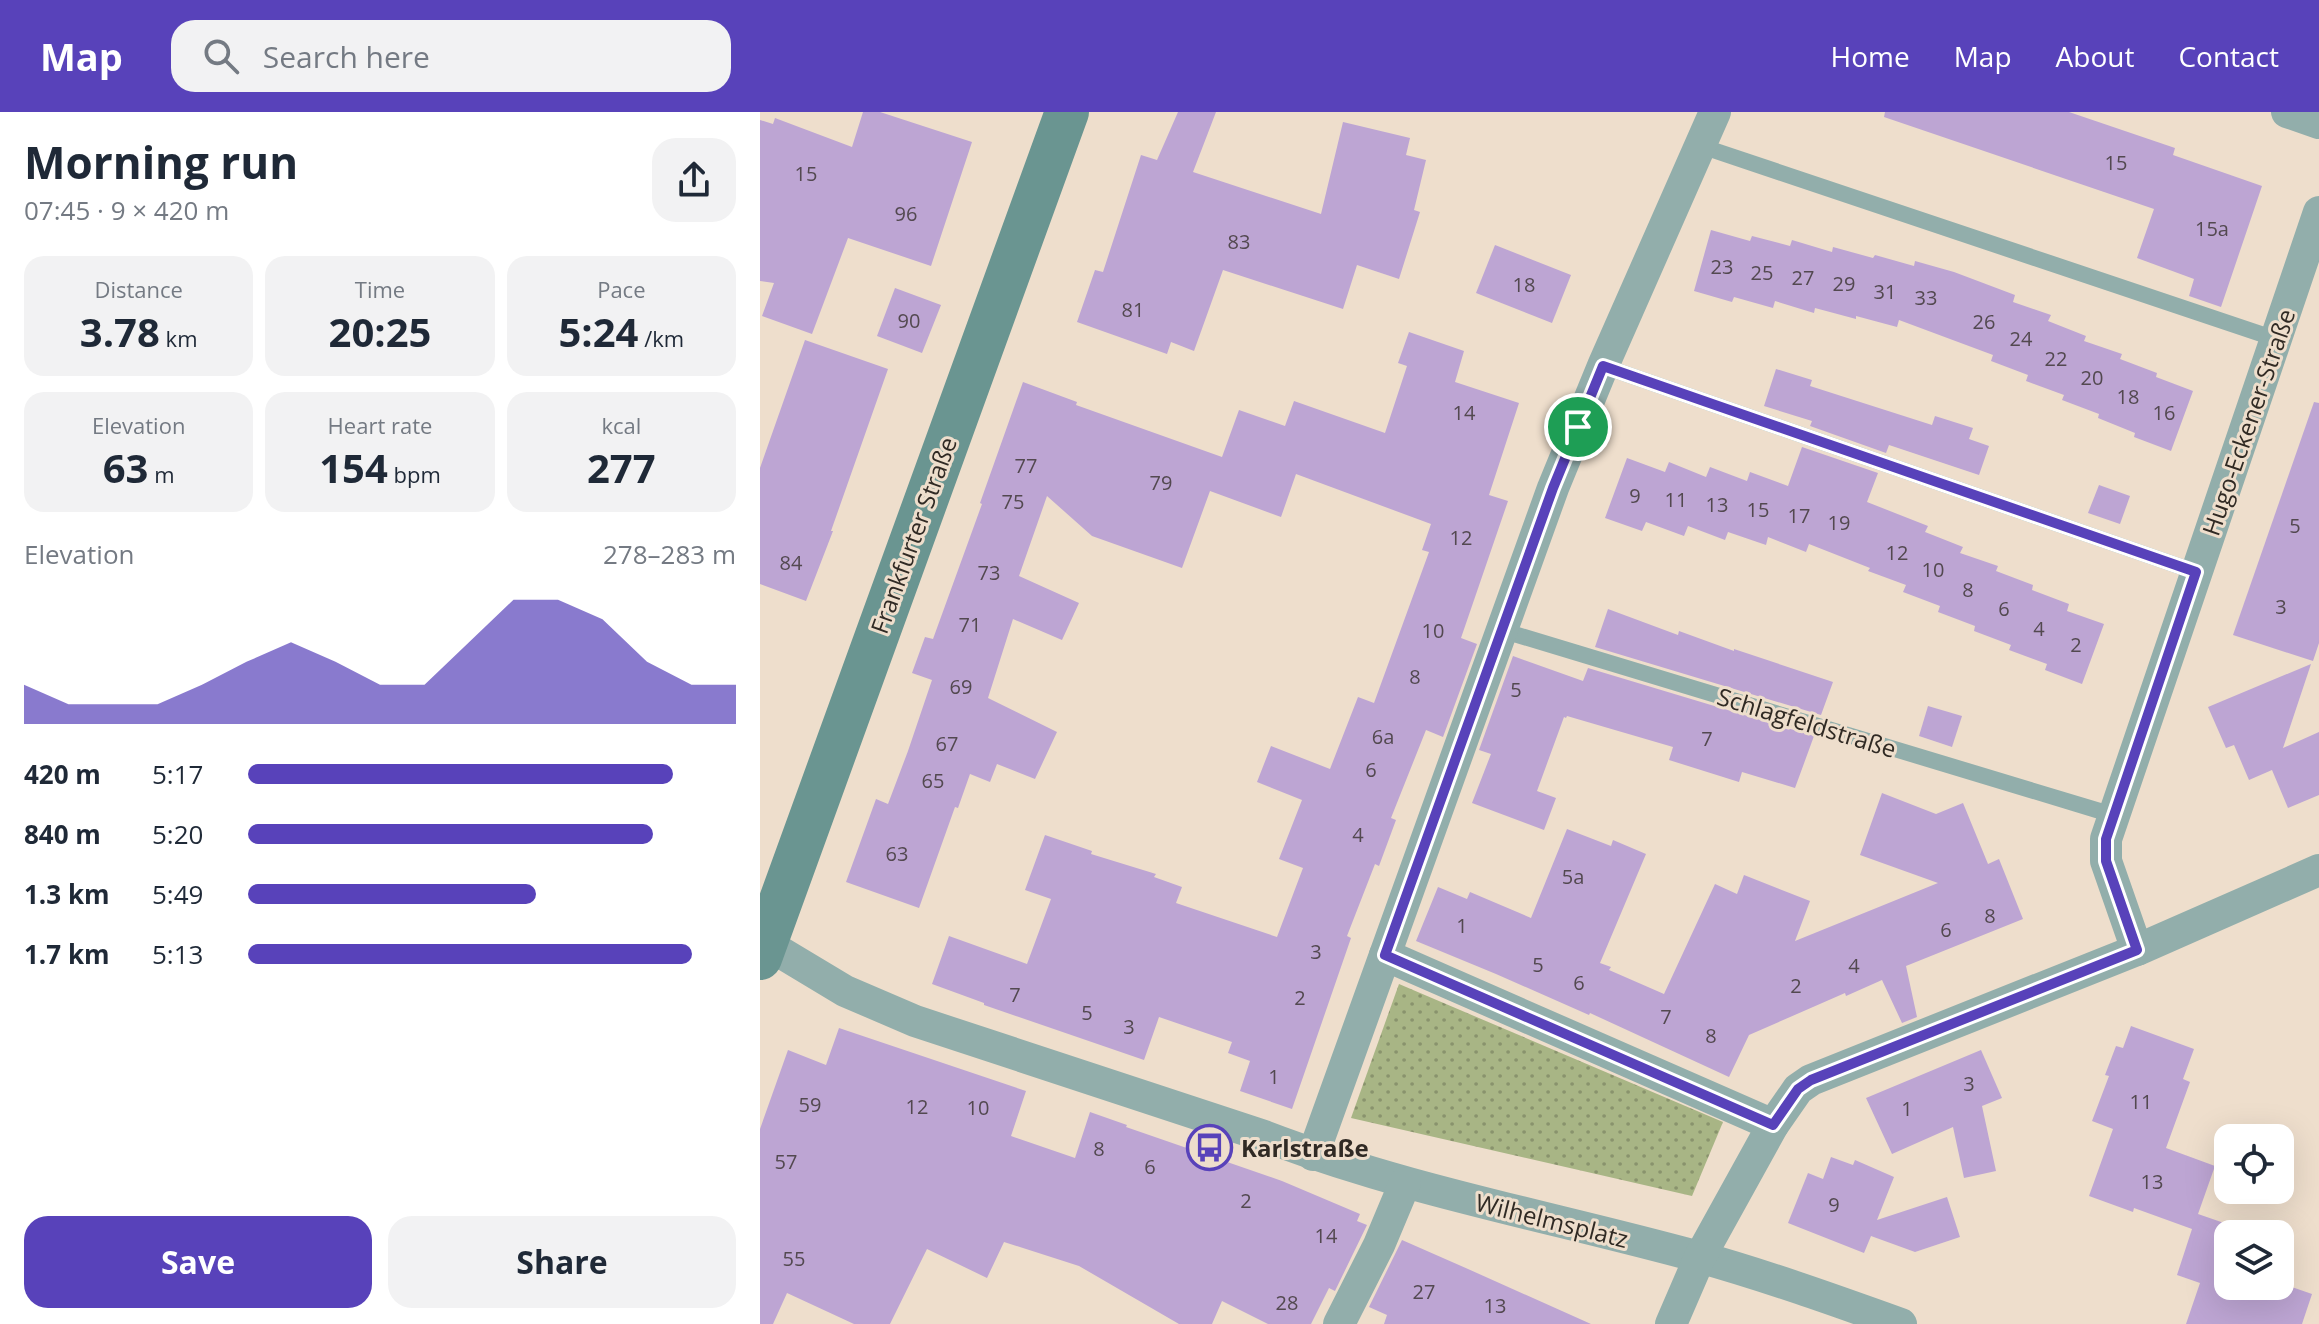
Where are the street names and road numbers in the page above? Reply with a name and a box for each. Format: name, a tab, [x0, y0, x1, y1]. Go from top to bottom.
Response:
street label: Hugo-Eckener-Straße	[2194, 304, 2302, 540]
street label: Frankfurter Straße	[862, 432, 964, 638]
street label: Schlagfeldstraße	[1713, 679, 1901, 765]
street label: Wilhelmsplatz	[1472, 1185, 1632, 1255]

